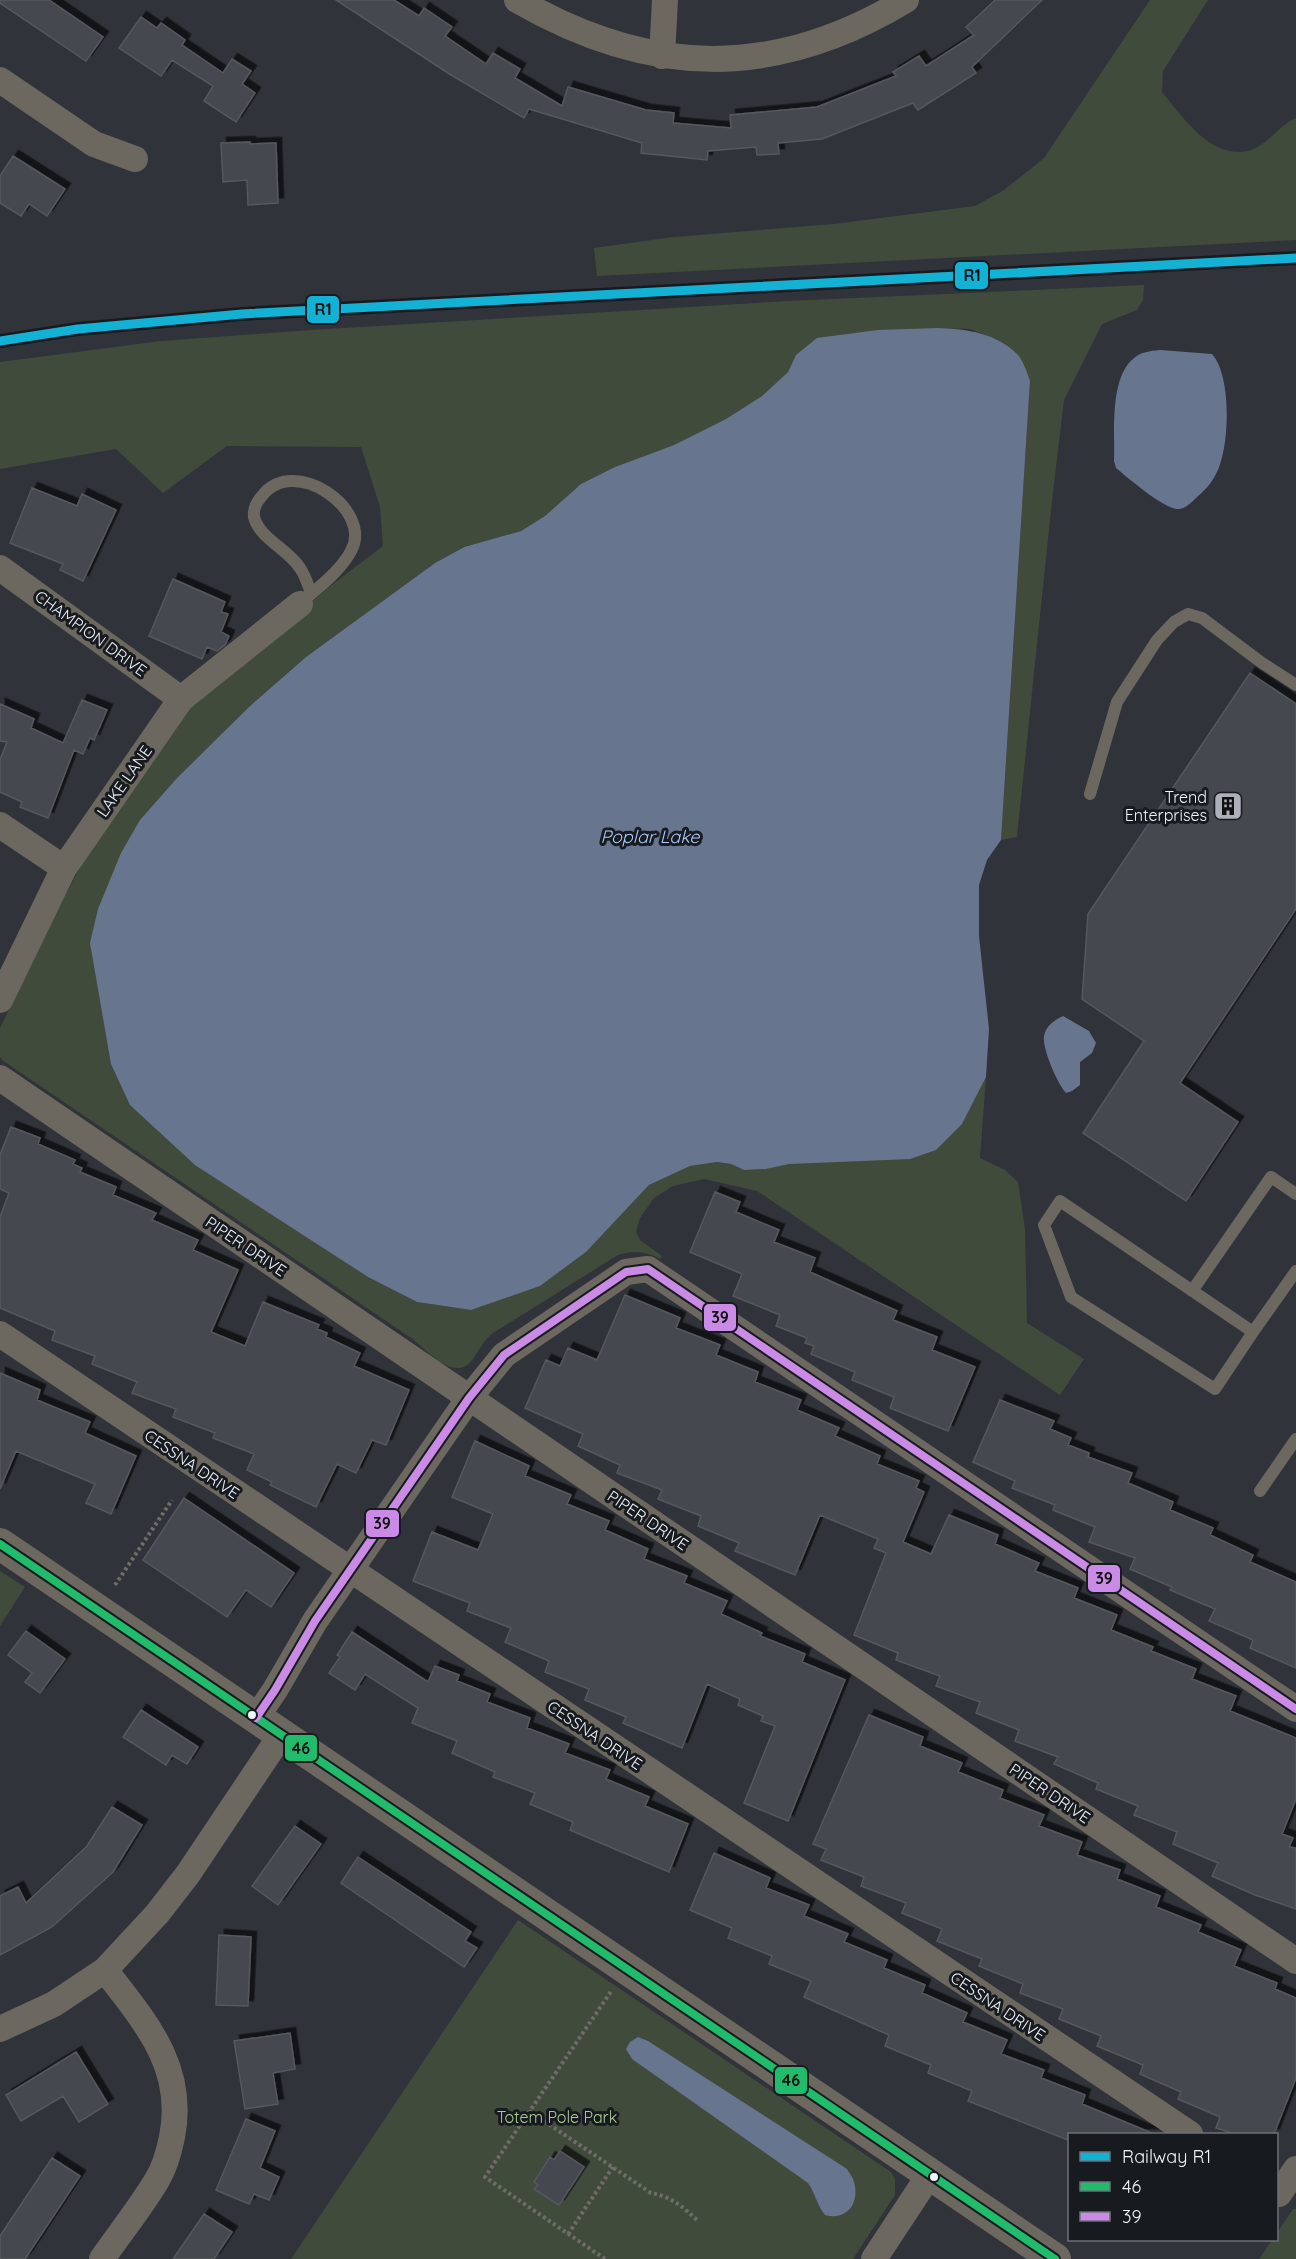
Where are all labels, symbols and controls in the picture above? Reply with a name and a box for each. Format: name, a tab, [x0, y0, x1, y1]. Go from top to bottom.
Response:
line badge: R1	[954, 261, 989, 290]
text: R1	[963, 265, 981, 285]
line badge: R1	[306, 295, 340, 324]
text: R1	[314, 299, 332, 319]
street label: CHAMPION DRIVE	[31, 586, 151, 680]
street label: LAKE LANE	[92, 741, 156, 821]
place label: Trend Enterprises	[1125, 787, 1207, 825]
building icon: Trend Enterprises	[1212, 790, 1244, 822]
water label: Poplar Lake	[600, 825, 700, 848]
street label: PIPER DRIVE	[202, 1212, 290, 1280]
line badge: 39	[703, 1303, 737, 1332]
text: 39	[711, 1307, 729, 1327]
street label: CESSNA DRIVE	[141, 1425, 243, 1503]
street label: PIPER DRIVE	[604, 1486, 692, 1554]
line badge: 39	[365, 1509, 400, 1538]
text: 39	[373, 1513, 391, 1533]
line badge: 39	[1087, 1564, 1121, 1593]
text: 39	[1095, 1568, 1113, 1588]
street label: CESSNA DRIVE	[544, 1696, 646, 1774]
unlabelled marker	[246, 1709, 258, 1721]
line badge: 46	[284, 1734, 318, 1762]
text: 46	[292, 1738, 310, 1758]
street label: PIPER DRIVE	[1006, 1759, 1094, 1827]
street label: CESSNA DRIVE	[947, 1967, 1049, 2045]
line badge: 46	[774, 2066, 808, 2095]
text: 46	[782, 2070, 800, 2090]
park label: Totem Pole Park	[497, 2107, 617, 2127]
legend	[1068, 2133, 1278, 2241]
text: Railway R1	[1122, 2145, 1211, 2168]
unlabelled marker	[928, 2171, 940, 2183]
text: 46	[1122, 2175, 1141, 2198]
text: 39	[1122, 2205, 1141, 2228]

